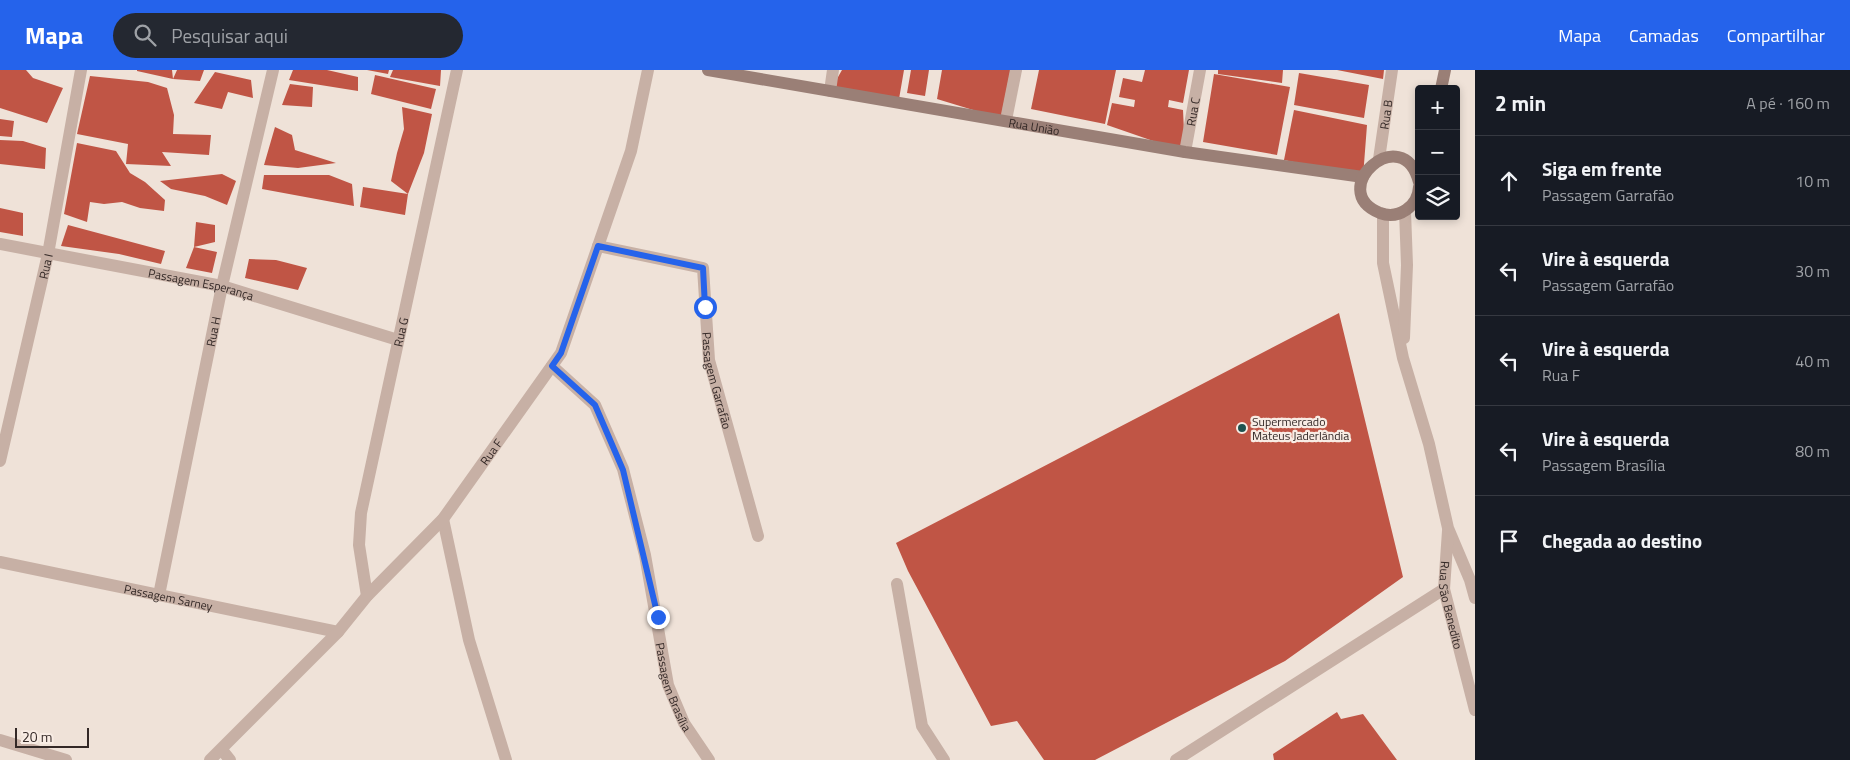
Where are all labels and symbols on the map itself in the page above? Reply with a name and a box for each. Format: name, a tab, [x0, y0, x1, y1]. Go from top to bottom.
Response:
street label: Rua C	[1180, 95, 1204, 128]
street label: Rua B	[1374, 98, 1397, 131]
street label: Rua União	[1007, 112, 1061, 140]
street label: Rua I	[33, 252, 57, 281]
street label: Passagem Esperança	[147, 263, 256, 305]
route start	[694, 296, 717, 319]
street label: Rua H	[200, 315, 225, 348]
street label: Rua G	[388, 315, 413, 348]
street label: Passagem Garrafão	[698, 331, 737, 431]
place label: Supermercado Mateus Jaderlândia	[1252, 412, 1349, 445]
marker: Supermercado Mateus Jaderlândia	[1236, 422, 1248, 434]
street label: Rua F	[475, 435, 507, 469]
street label: Rua São Benedito	[1434, 561, 1468, 651]
street label: Passagem Sarney	[122, 578, 215, 615]
route end	[647, 606, 670, 629]
street label: Passagem Brasília	[651, 641, 697, 735]
scale bar	[15, 725, 89, 748]

